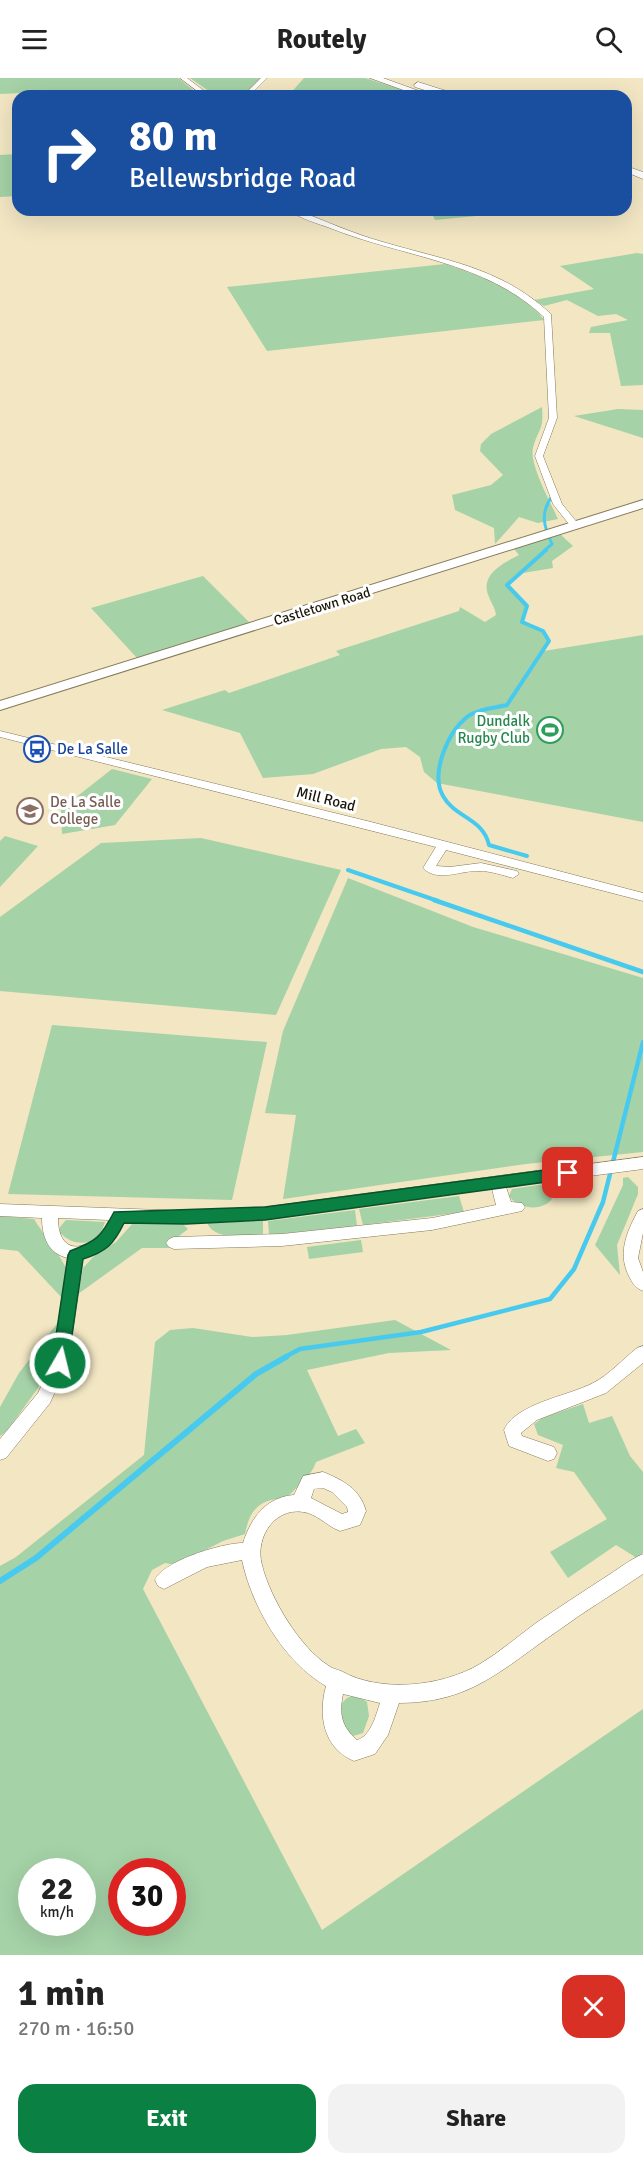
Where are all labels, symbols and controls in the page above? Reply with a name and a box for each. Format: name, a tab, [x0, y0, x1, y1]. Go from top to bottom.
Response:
icon: menu	[18, 23, 51, 56]
text: Routely	[277, 23, 366, 56]
icon: search	[592, 23, 625, 56]
text: 80 m	[129, 111, 218, 162]
icon: right	[30, 114, 108, 192]
text: Bellewsbridge Road	[129, 162, 356, 195]
street label: Castletown Road	[272, 584, 373, 629]
place label: Dundalk Rugby Club	[458, 712, 530, 747]
sports icon: Dundalk Rugby Club	[535, 715, 565, 745]
bus stop icon: De La Salle	[22, 734, 52, 764]
place label: De La Salle	[57, 740, 128, 758]
street label: Mill Road	[295, 783, 357, 815]
place label: De La Salle College	[50, 793, 121, 828]
school or university icon: De La Salle College	[15, 796, 45, 826]
pin	[542, 1147, 593, 1198]
icon: arrive	[551, 1156, 584, 1189]
position arrow	[28, 1331, 92, 1395]
speed limit sign: 30	[108, 1858, 186, 1936]
text: 22	[41, 1871, 73, 1908]
text: km/h	[40, 1903, 74, 1921]
text: 1 min	[18, 1971, 105, 2016]
button: close	[562, 1975, 625, 2038]
text: 270 m · 16:50	[18, 2016, 134, 2041]
button: Exit	[18, 2084, 316, 2153]
button: Share	[328, 2084, 625, 2153]

